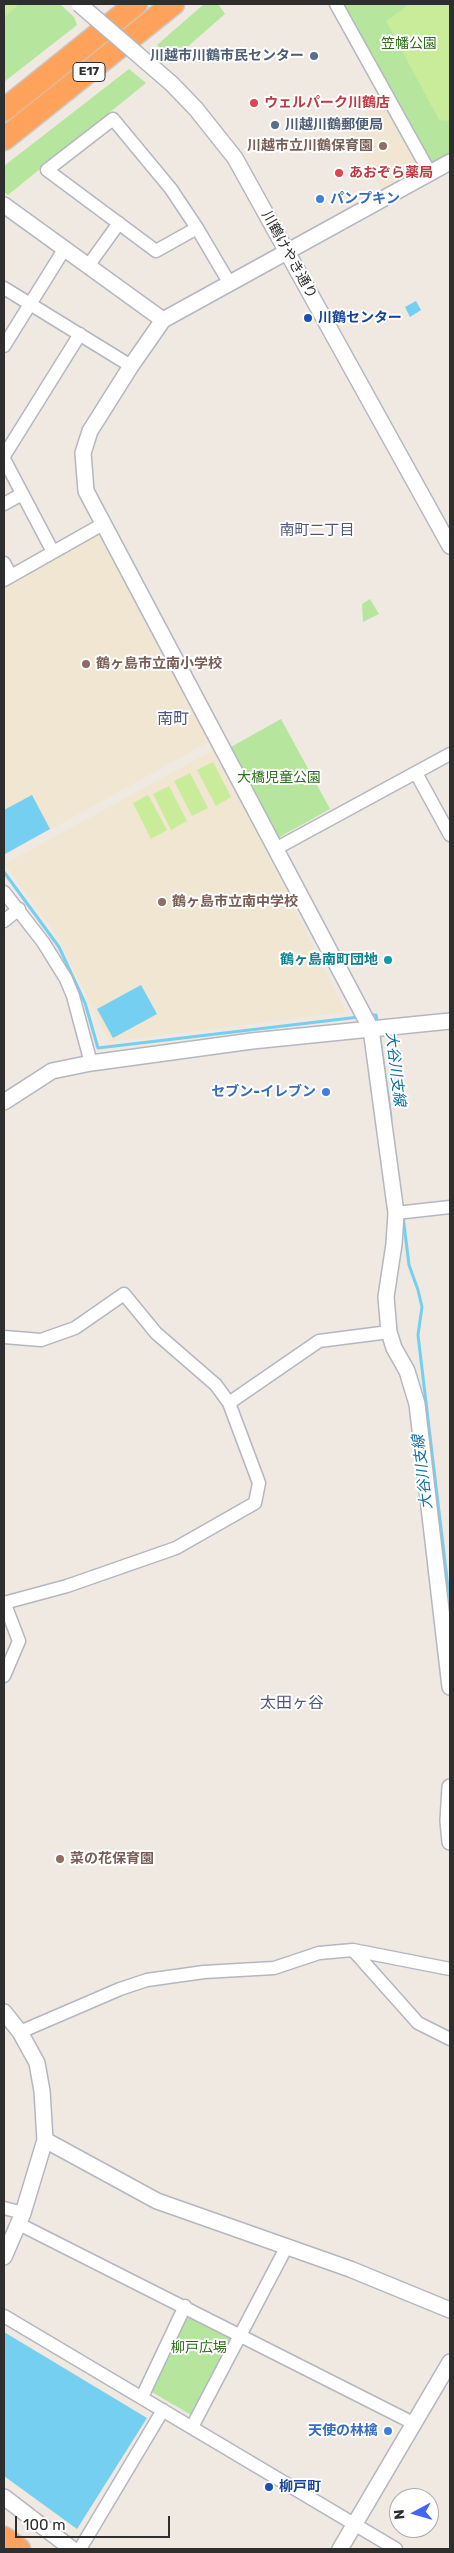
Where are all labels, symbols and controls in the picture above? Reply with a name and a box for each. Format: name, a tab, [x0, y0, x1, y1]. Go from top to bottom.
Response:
park label: 笠幡公園	[381, 36, 437, 52]
place label: 川越市川鶴市民センター	[150, 48, 304, 64]
marker: 川越市川鶴市民センター	[308, 50, 320, 62]
road number: E17	[73, 62, 105, 82]
place label: ウェルパーク川鶴店	[264, 95, 390, 111]
marker: ウェルパーク川鶴店	[248, 97, 260, 109]
place label: 川越川鶴郵便局	[285, 117, 383, 133]
marker: 川越川鶴郵便局	[269, 119, 281, 131]
place label: 川越市立川鶴保育園	[247, 138, 373, 154]
marker: 川越市立川鶴保育園	[377, 140, 389, 152]
place label: あおぞら薬局	[349, 165, 433, 181]
marker: あおぞら薬局	[333, 167, 345, 179]
place label: パンプキン	[330, 191, 400, 207]
marker: パンプキン	[314, 193, 326, 205]
street label: 川鶴けやき通り	[258, 208, 320, 302]
place label: 川鶴センター	[318, 310, 402, 326]
marker: 川鶴センター	[302, 312, 314, 324]
district label: 南町二丁目	[280, 522, 354, 540]
place label: 鶴ヶ島市立南小学校	[96, 656, 222, 672]
marker: 鶴ヶ島市立南小学校	[80, 658, 92, 670]
district label: 南町	[157, 709, 189, 729]
park label: 大橋児童公園	[237, 770, 321, 786]
place label: 鶴ヶ島市立南中学校	[172, 894, 298, 910]
marker: 鶴ヶ島市立南中学校	[156, 896, 168, 908]
place label: 鶴ヶ島南町団地	[280, 952, 378, 968]
marker: 鶴ヶ島南町団地	[382, 954, 394, 966]
water label: 大谷川支線	[381, 1031, 409, 1107]
place label: セブン-イレブン	[211, 1084, 316, 1100]
marker: セブン-イレブン	[320, 1086, 332, 1098]
water label: 大谷川支線	[409, 1434, 437, 1510]
district label: 太田ヶ谷	[260, 1693, 324, 1713]
place label: 菜の花保育園	[70, 1851, 154, 1867]
marker: 菜の花保育園	[54, 1853, 66, 1865]
park label: 柳戸広場	[171, 2340, 227, 2356]
place label: 天使の林檎	[308, 2423, 378, 2439]
marker: 天使の林檎	[382, 2425, 394, 2437]
place label: 柳戸町	[279, 2479, 321, 2495]
marker: 柳戸町	[263, 2481, 275, 2493]
north arrow	[389, 2488, 439, 2538]
scale bar	[18, 2506, 172, 2538]
text: N	[391, 2509, 409, 2520]
text: 100 m	[23, 2516, 65, 2534]

